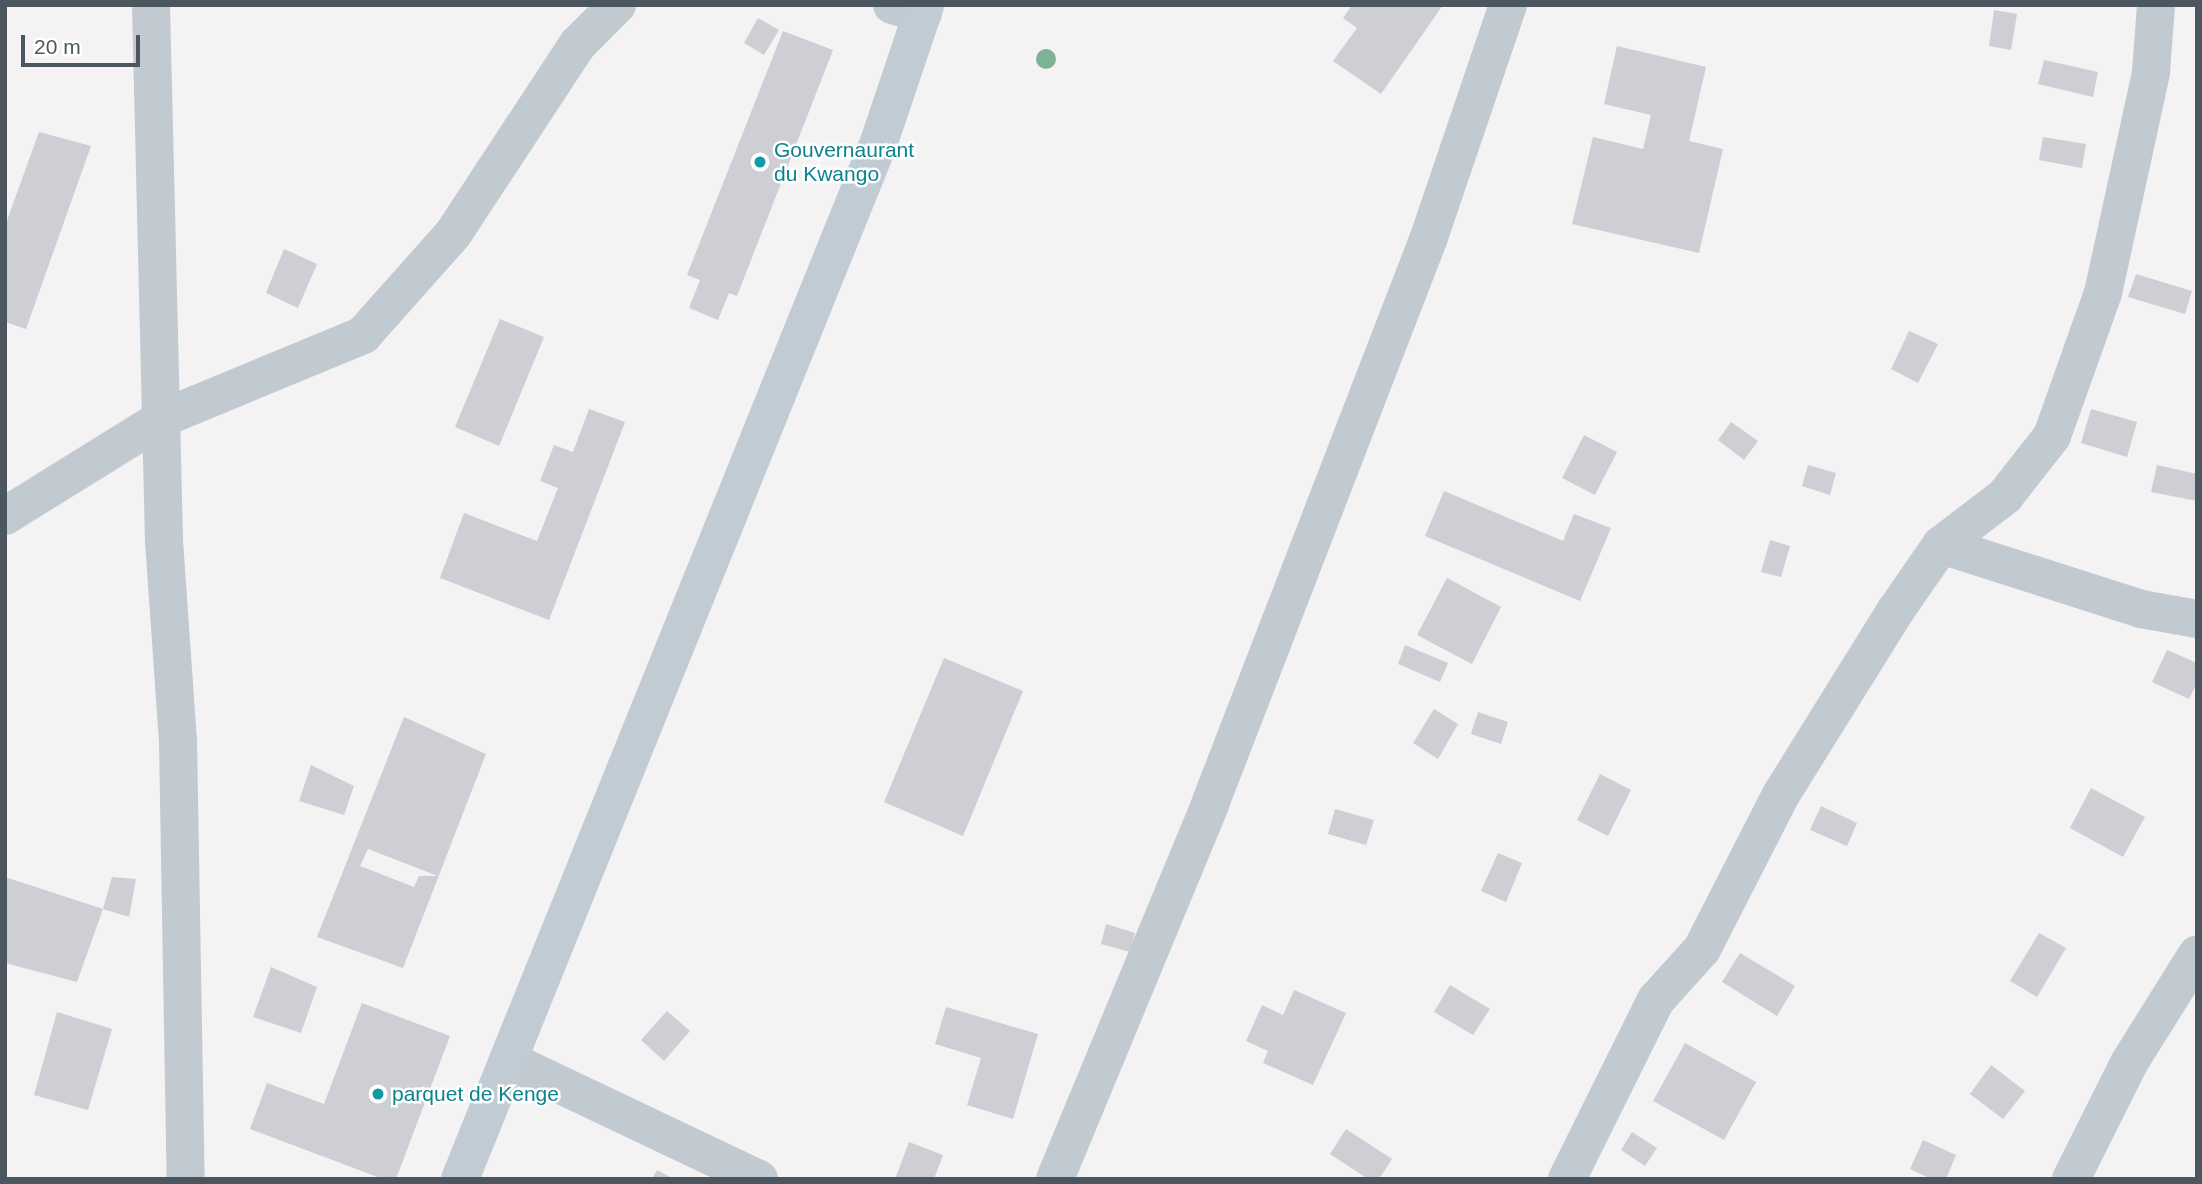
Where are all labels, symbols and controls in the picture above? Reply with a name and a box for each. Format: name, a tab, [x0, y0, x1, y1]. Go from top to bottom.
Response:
scale bar	[24, 21, 144, 65]
text: 20 m	[34, 35, 81, 58]
place label: Gouvernaurant du Kwango	[774, 137, 914, 187]
marker: Gouvernaurant du Kwango	[752, 154, 768, 170]
place label: parquet de Kenge	[392, 1081, 559, 1107]
marker: parquet de Kenge	[370, 1086, 386, 1102]

